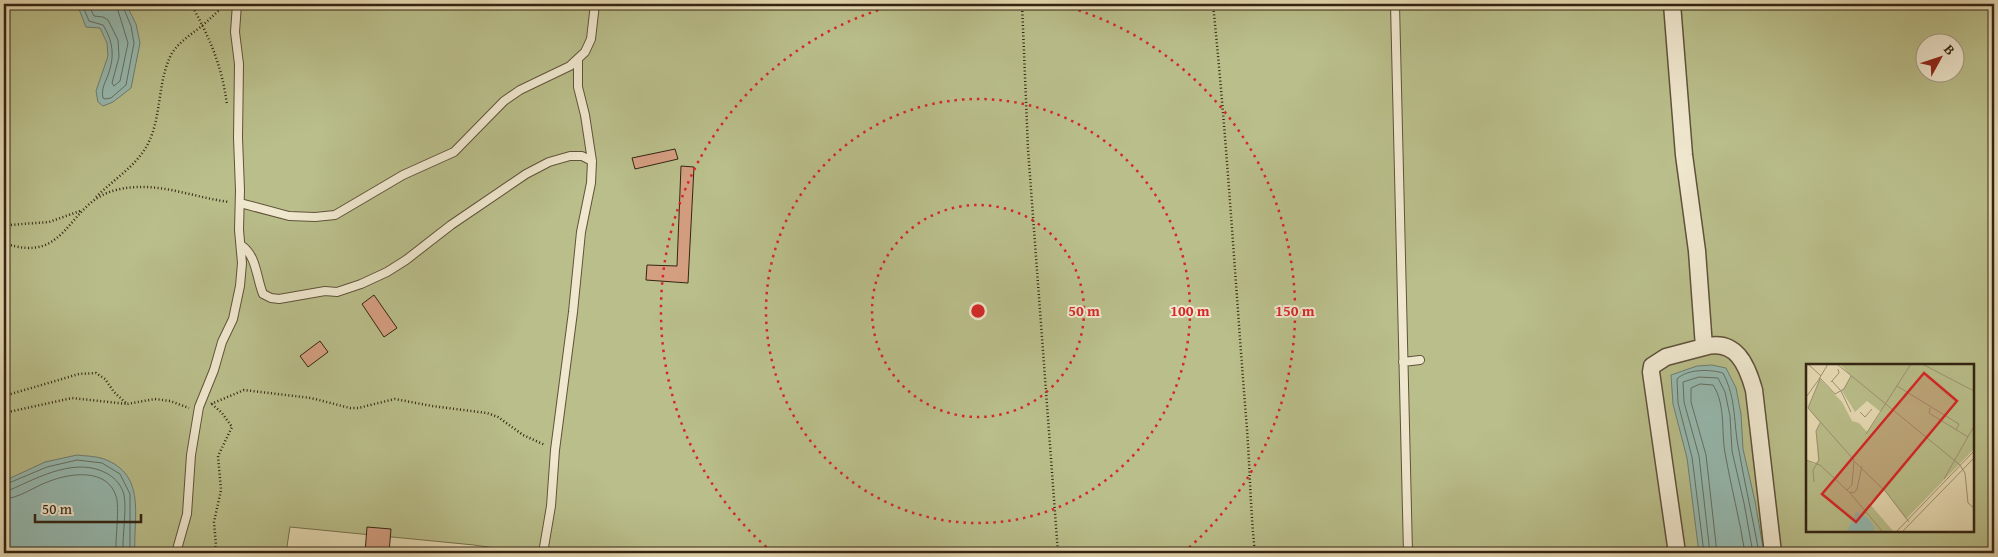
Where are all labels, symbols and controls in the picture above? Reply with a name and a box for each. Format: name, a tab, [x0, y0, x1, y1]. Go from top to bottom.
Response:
north arrow	[1916, 32, 1966, 82]
text: B	[1940, 40, 1960, 59]
text: 50 m	[1068, 300, 1100, 321]
text: 100 m	[1170, 300, 1210, 321]
text: 150 m	[1275, 300, 1315, 321]
centre of rings	[969, 302, 987, 320]
inset map	[1806, 364, 1973, 532]
scale bar	[35, 492, 141, 524]
text: 50 m	[42, 498, 73, 519]

